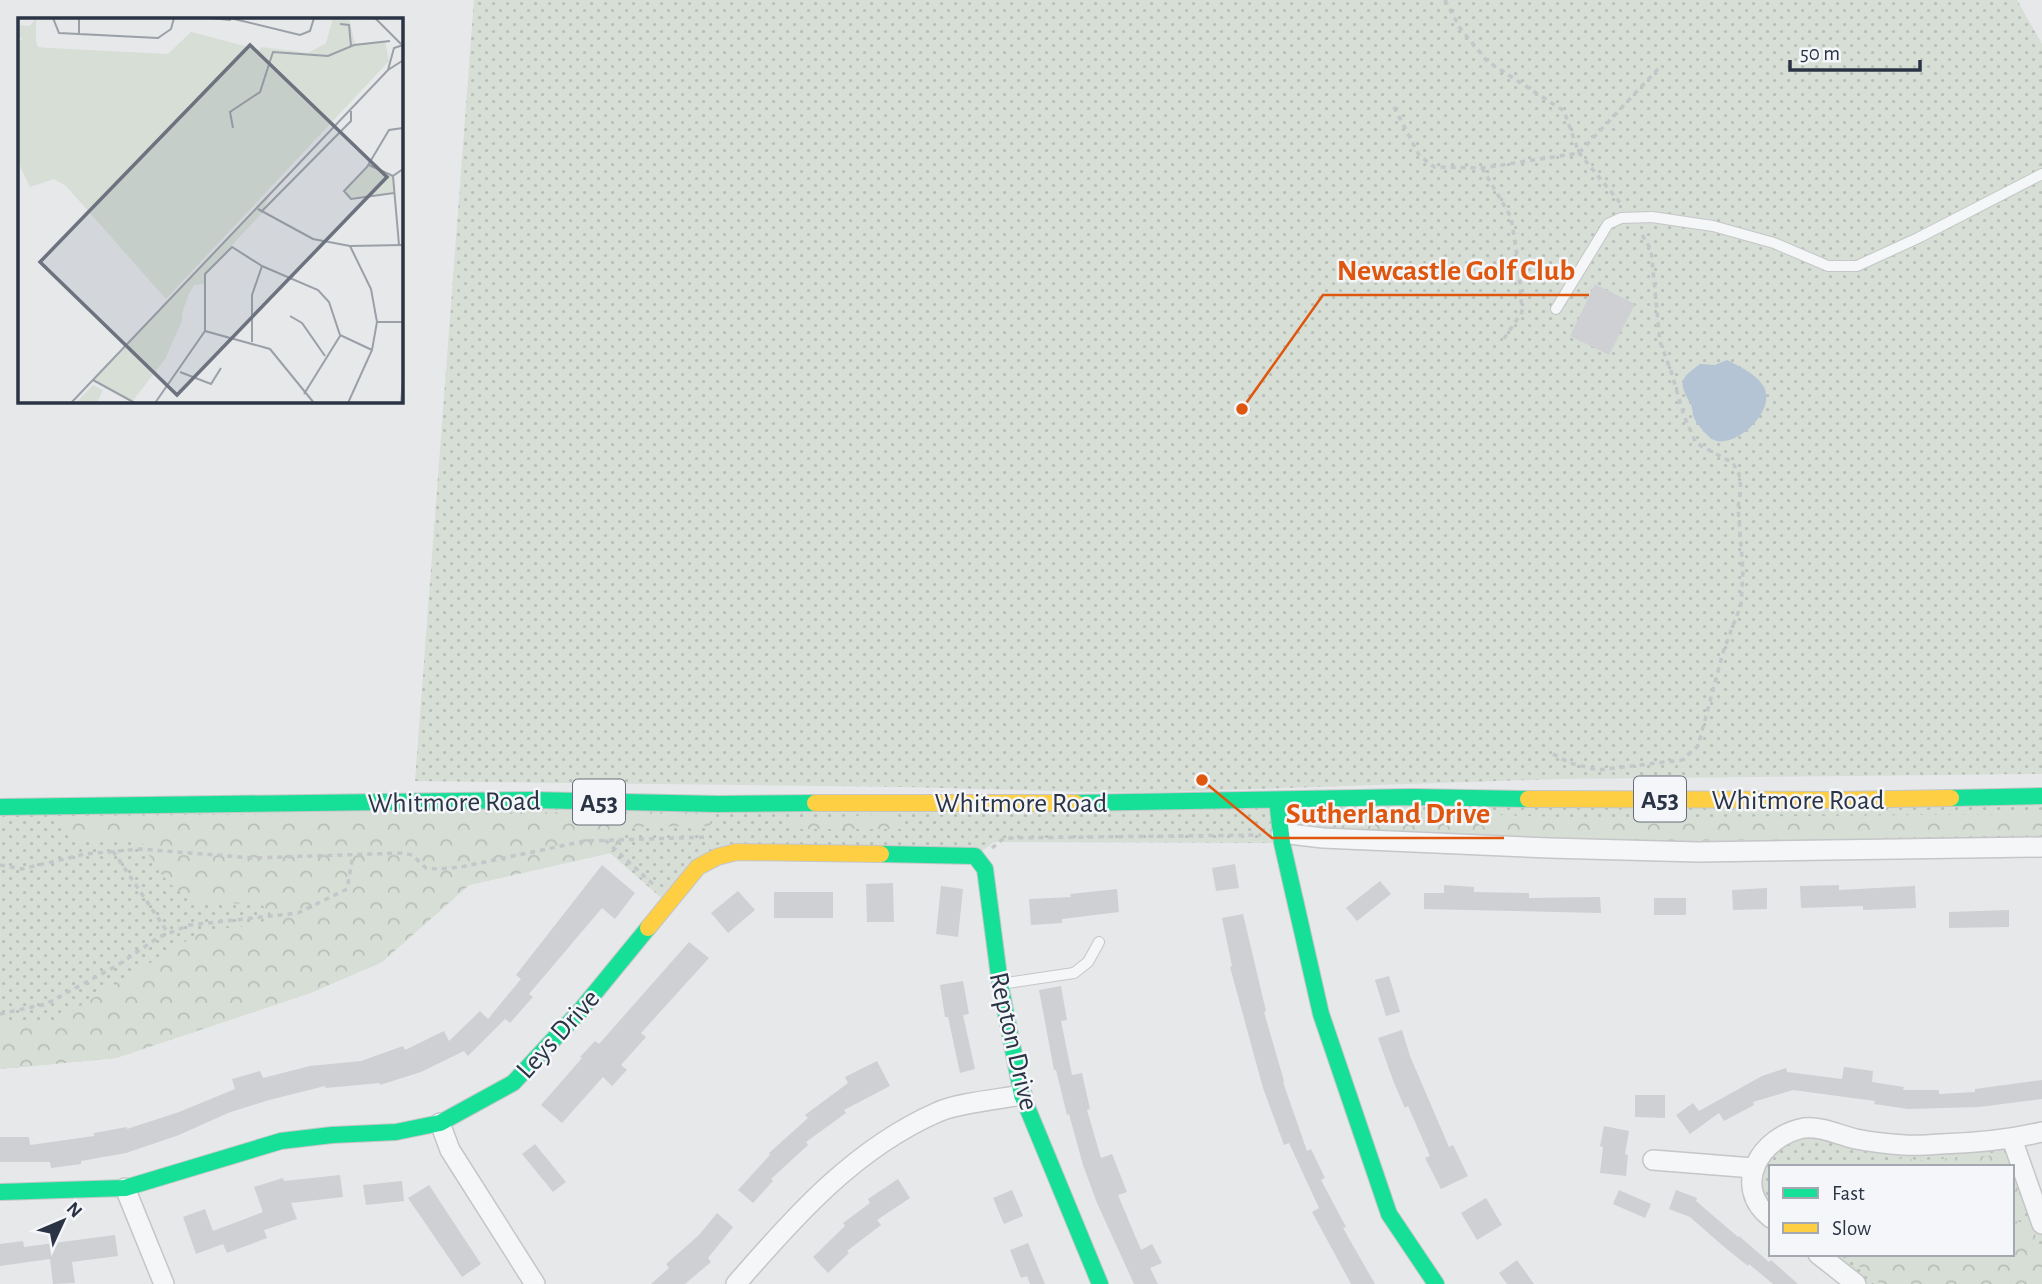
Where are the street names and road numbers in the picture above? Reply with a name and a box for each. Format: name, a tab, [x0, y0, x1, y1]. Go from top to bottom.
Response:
road number: A53	[1634, 776, 1686, 821]
road number: A53	[573, 780, 625, 824]
street label: Whitmore Road	[367, 787, 541, 819]
street label: Whitmore Road	[1711, 787, 1885, 815]
street label: Whitmore Road	[934, 790, 1108, 818]
street label: Repton Drive	[984, 970, 1043, 1113]
street label: Leys Drive	[511, 984, 605, 1084]

